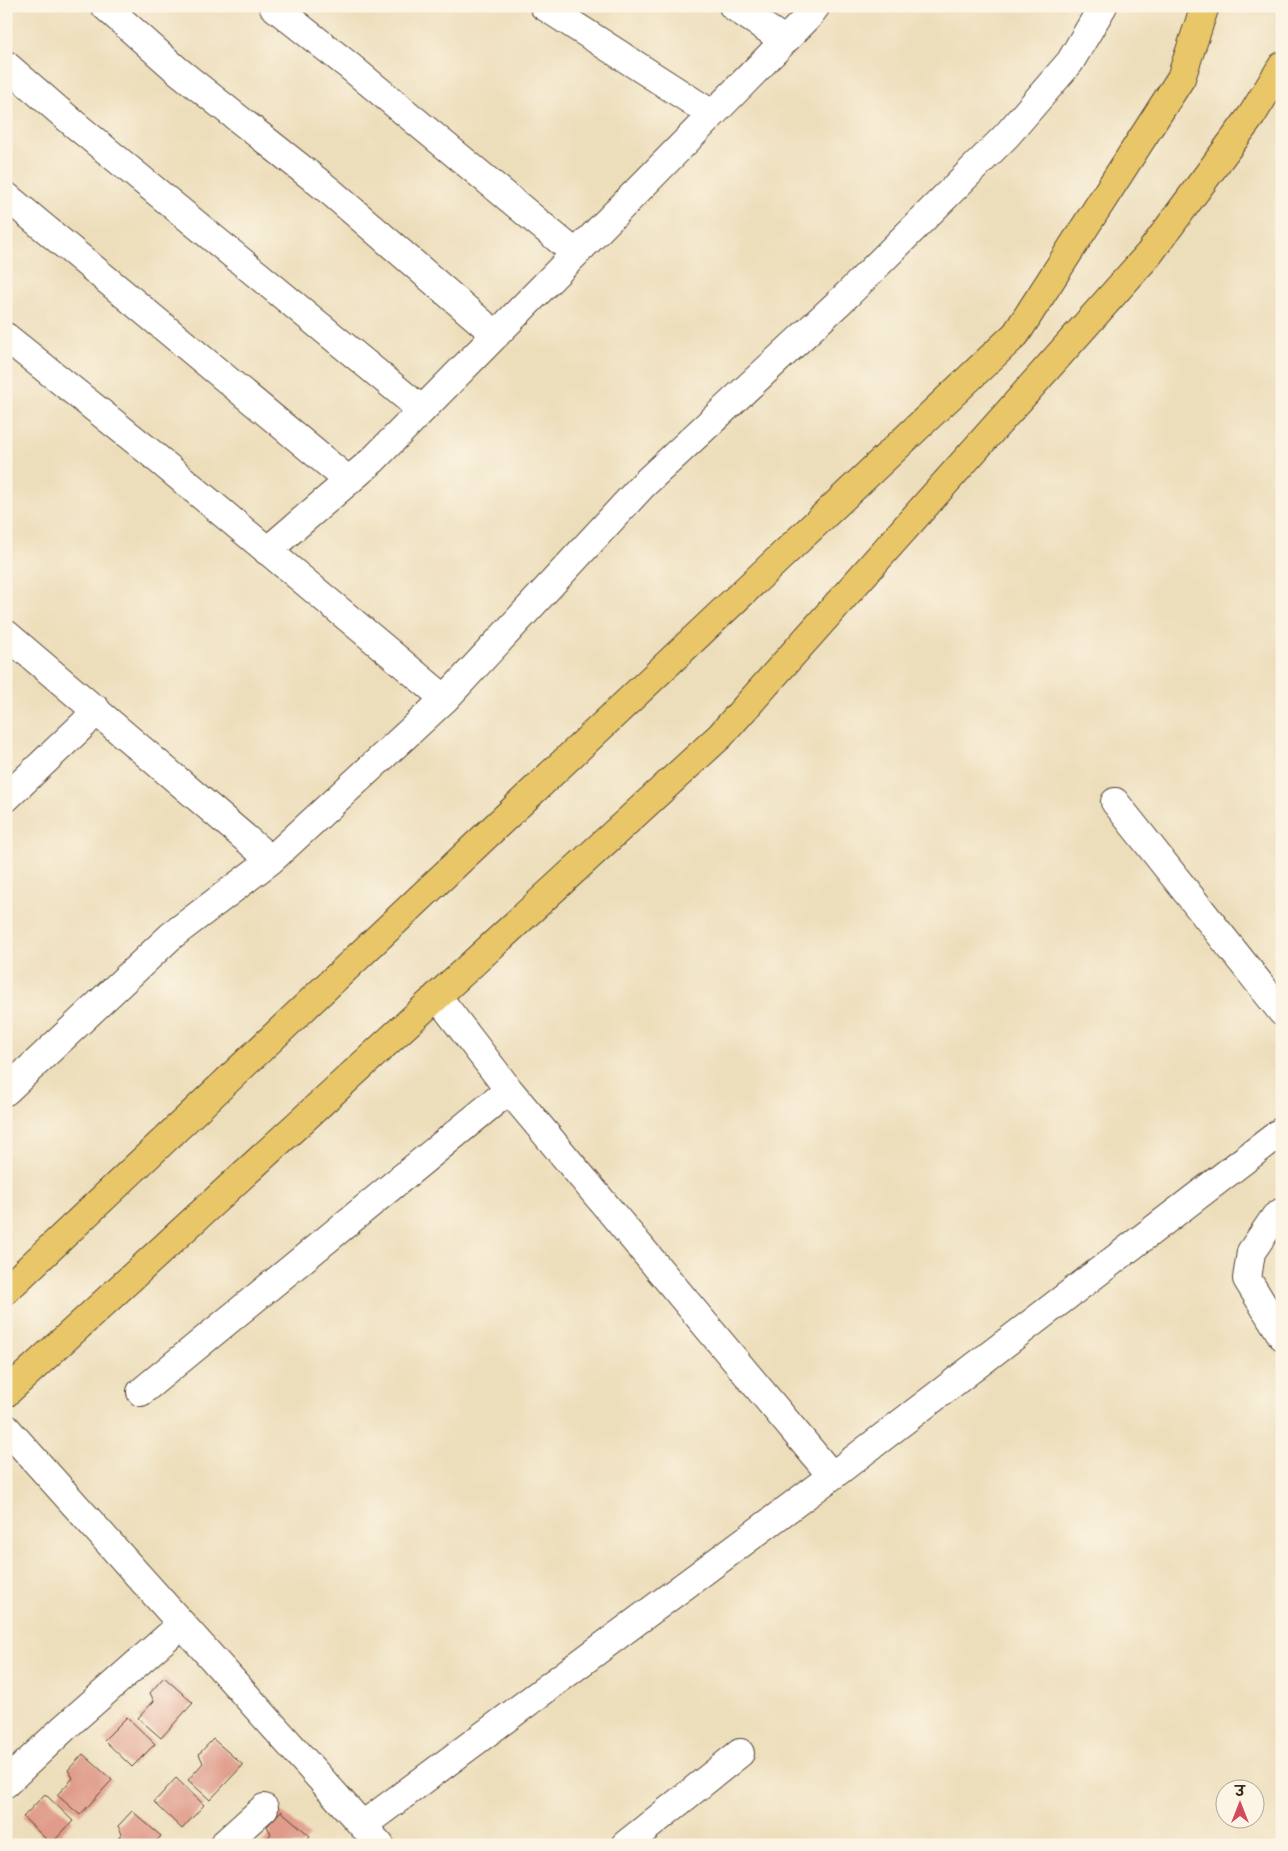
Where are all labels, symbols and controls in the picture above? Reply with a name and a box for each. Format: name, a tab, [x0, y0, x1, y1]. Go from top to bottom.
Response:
north arrow	[1216, 1778, 1266, 1828]
text: उ	[1233, 1783, 1246, 1800]

